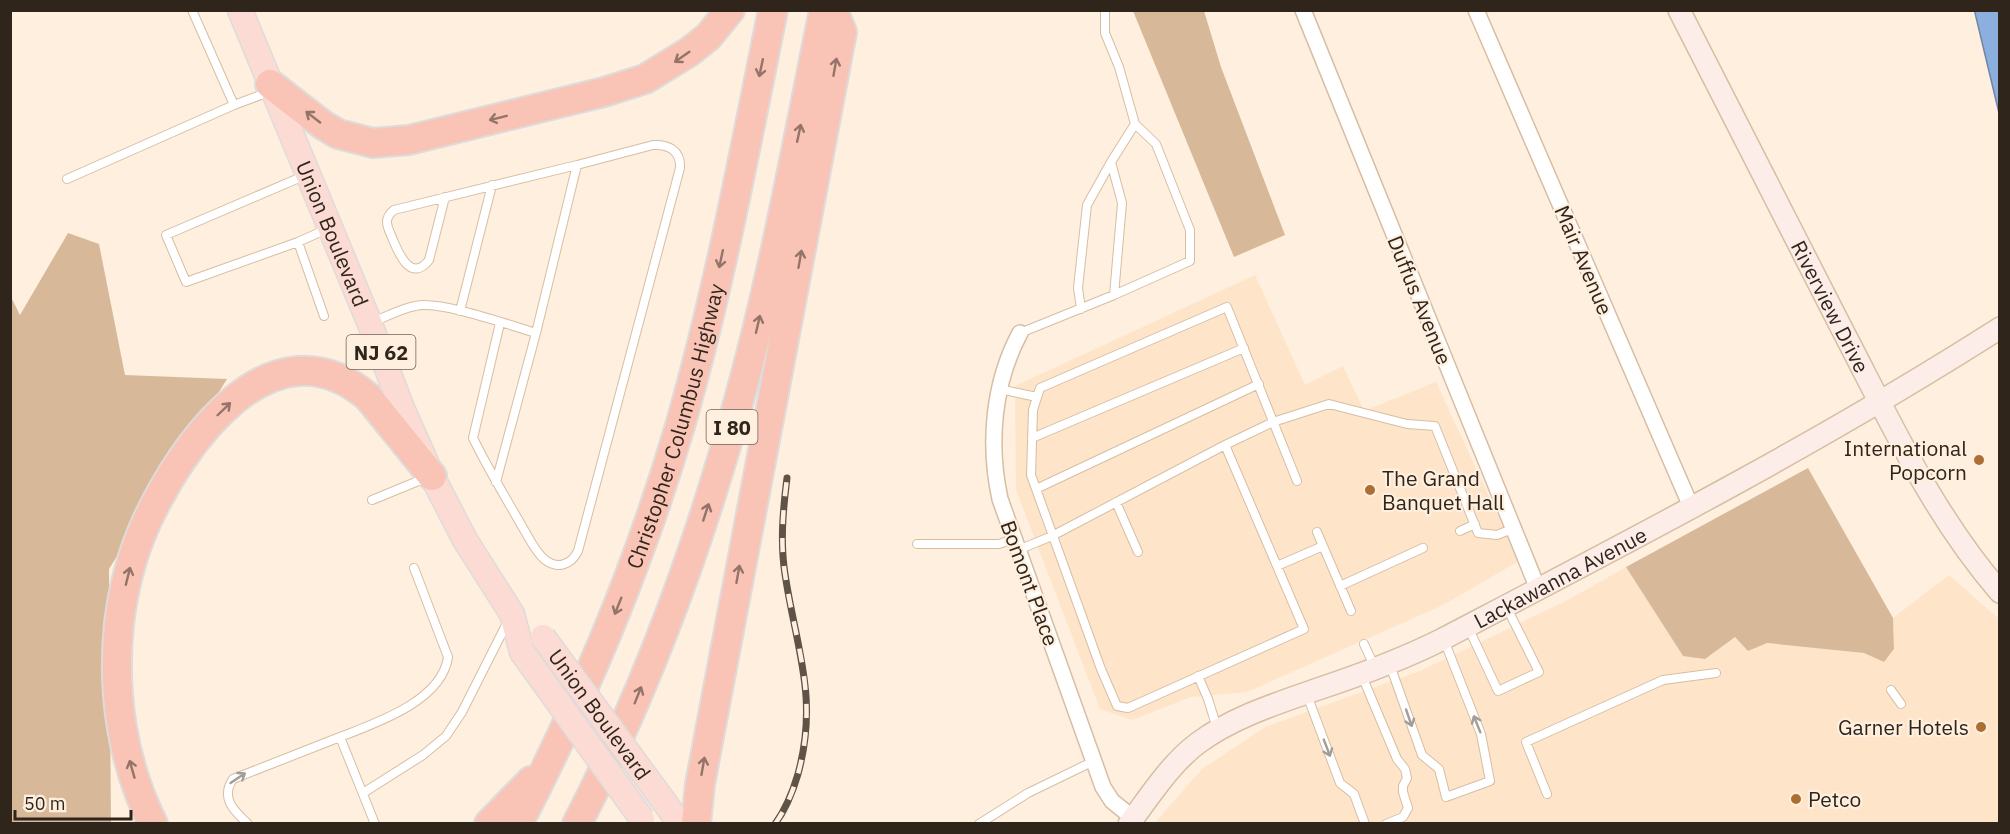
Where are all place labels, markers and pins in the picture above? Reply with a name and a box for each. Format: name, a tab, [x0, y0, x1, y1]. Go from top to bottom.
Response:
place label: International Popcorn	[1844, 434, 1967, 486]
marker: International Popcorn	[1972, 453, 1986, 467]
place label: The Grand Banquet Hall	[1382, 464, 1504, 516]
marker: The Grand Banquet Hall	[1363, 483, 1377, 497]
place label: Garner Hotels	[1838, 713, 1969, 741]
marker: Garner Hotels	[1974, 720, 1988, 734]
place label: Petco	[1808, 785, 1861, 813]
marker: Petco	[1789, 792, 1803, 806]

